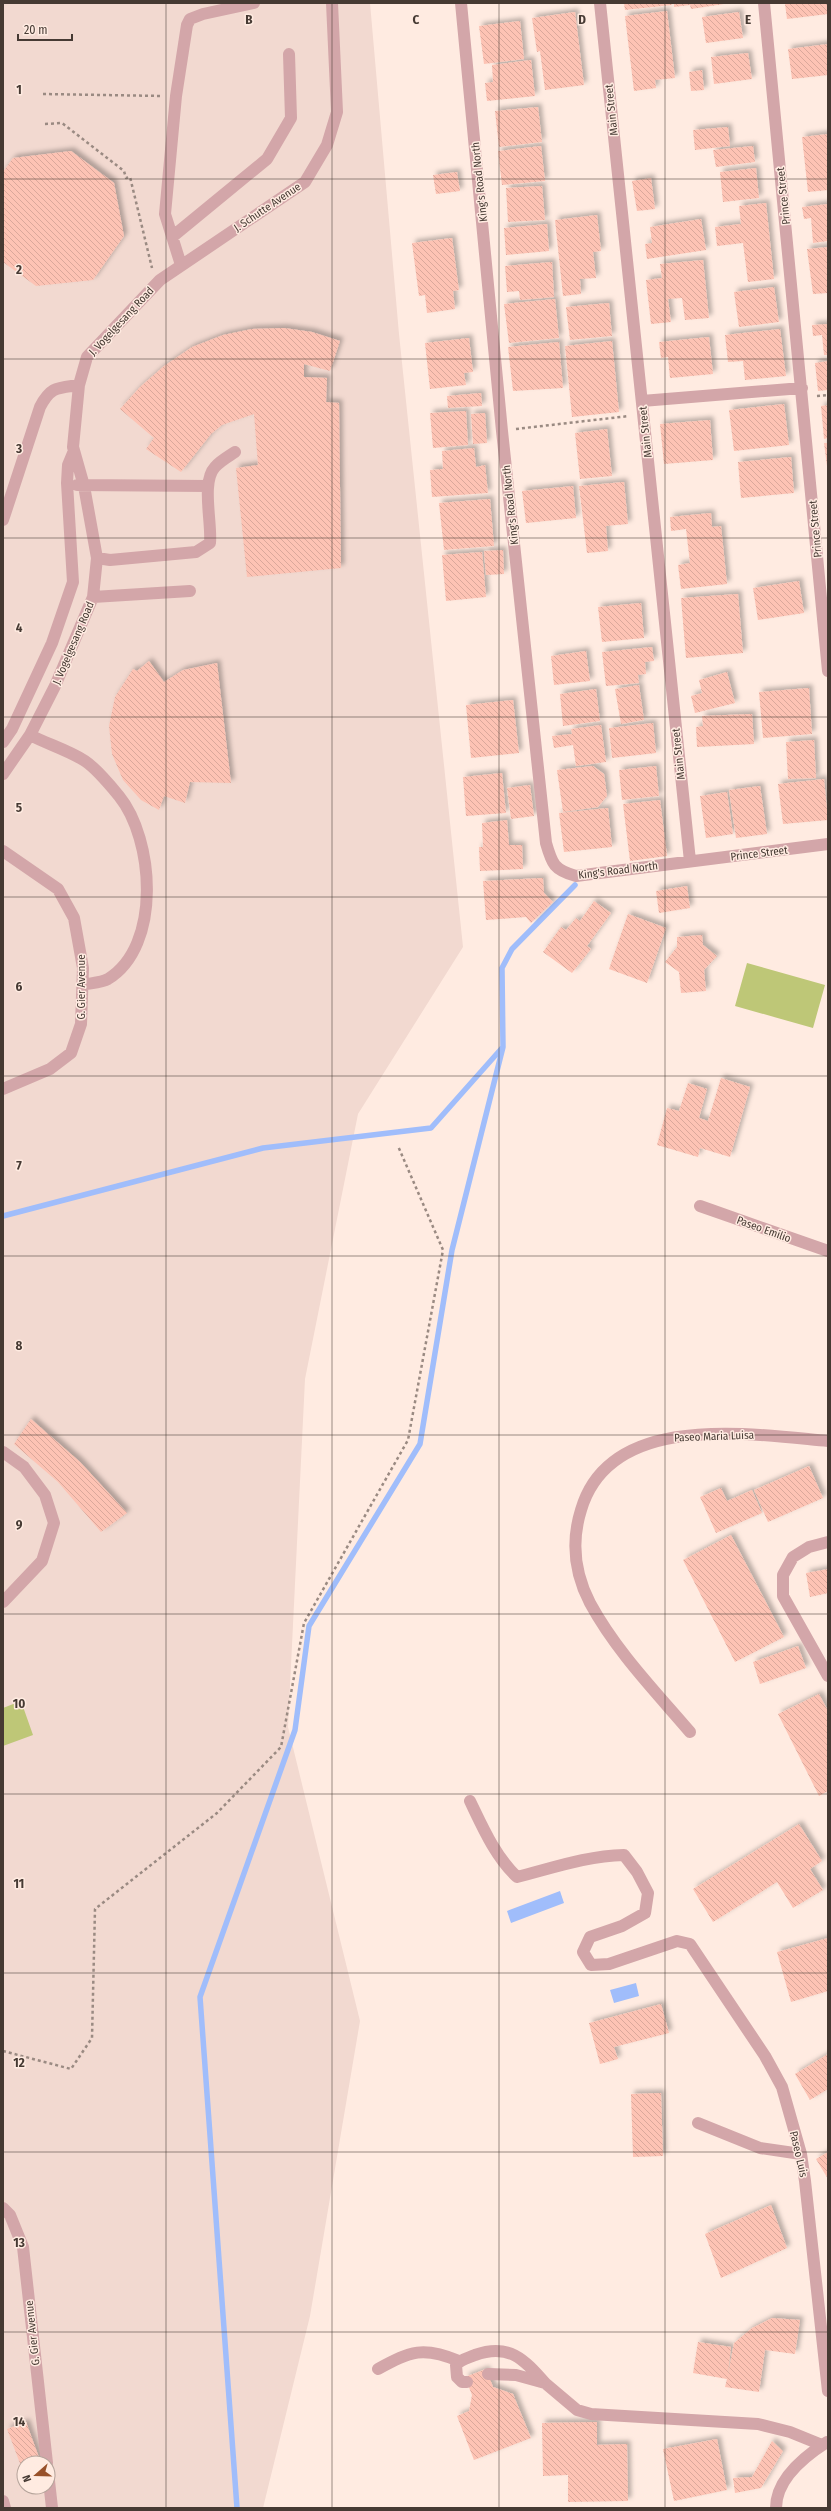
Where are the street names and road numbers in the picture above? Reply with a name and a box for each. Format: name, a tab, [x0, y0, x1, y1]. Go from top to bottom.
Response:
street label: Main Street	[602, 83, 621, 136]
street label: King's Road North	[469, 141, 490, 222]
street label: Prince Street	[774, 166, 793, 225]
street label: J. Schutte Avenue	[231, 180, 303, 235]
street label: J. Vogelgesang Road	[86, 284, 157, 358]
street label: Main Street	[636, 405, 655, 458]
street label: King's Road North	[500, 464, 521, 545]
street label: Prince Street	[806, 499, 824, 558]
street label: J. Vogelgesang Road	[50, 600, 97, 687]
street label: Main Street	[669, 727, 688, 780]
street label: Prince Street	[730, 843, 789, 863]
street label: King's Road North	[578, 859, 659, 882]
street label: G. Gier Avenue	[75, 954, 88, 1020]
street label: Paseo Emilio	[735, 1214, 793, 1245]
street label: Paseo Maria Luisa	[674, 1429, 754, 1444]
street label: Paseo Luis	[787, 2130, 810, 2179]
street label: G. Gier Avenue	[23, 2300, 42, 2366]

